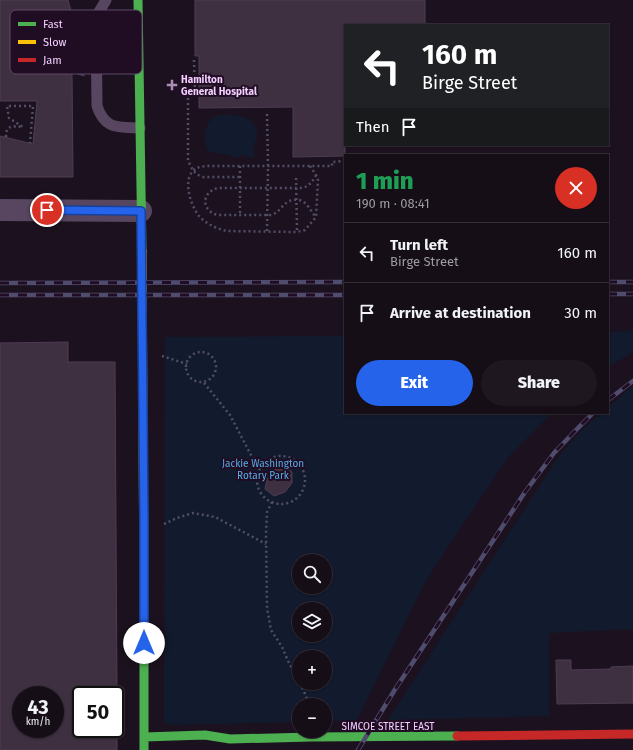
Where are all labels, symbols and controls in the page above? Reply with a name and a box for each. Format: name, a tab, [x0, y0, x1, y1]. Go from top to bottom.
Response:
legend	[10, 10, 142, 74]
text: Fast	[43, 18, 63, 31]
text: Slow	[43, 36, 67, 49]
text: 160 m	[422, 38, 497, 71]
icon: left	[356, 40, 408, 92]
text: Jam	[43, 54, 62, 67]
text: Birge Street	[422, 72, 517, 94]
place label: Hamilton General Hospital	[181, 74, 257, 98]
marker: Hamilton General Hospital	[166, 79, 178, 91]
icon: arrive	[398, 116, 420, 138]
text: Then	[356, 118, 390, 136]
text: 1 min	[356, 167, 414, 195]
button: close	[555, 167, 597, 209]
pin	[30, 193, 64, 227]
text: 190 m · 08:41	[356, 196, 430, 211]
icon: arrive	[36, 199, 58, 221]
text: Turn left	[390, 236, 448, 254]
icon: left	[356, 242, 378, 264]
text: 160 m	[557, 244, 597, 262]
text: Birge Street	[390, 254, 459, 269]
icon: arrive	[356, 302, 378, 324]
text: Arrive at destination	[390, 304, 531, 322]
text: 30 m	[564, 304, 597, 322]
button: Exit	[356, 360, 473, 406]
button: Share	[481, 360, 597, 406]
park label: Jackie Washington Rotary Park	[222, 458, 304, 482]
map controls	[292, 554, 332, 738]
button: search	[292, 554, 332, 594]
button: layers	[292, 602, 332, 642]
position arrow	[123, 622, 165, 664]
button: +	[292, 650, 332, 690]
speed limit sign: 50	[72, 686, 124, 738]
text: 43	[27, 695, 49, 719]
button: −	[292, 698, 332, 738]
text: km/h	[26, 716, 50, 728]
street label: SIMCOE STREET EAST	[342, 721, 435, 733]

